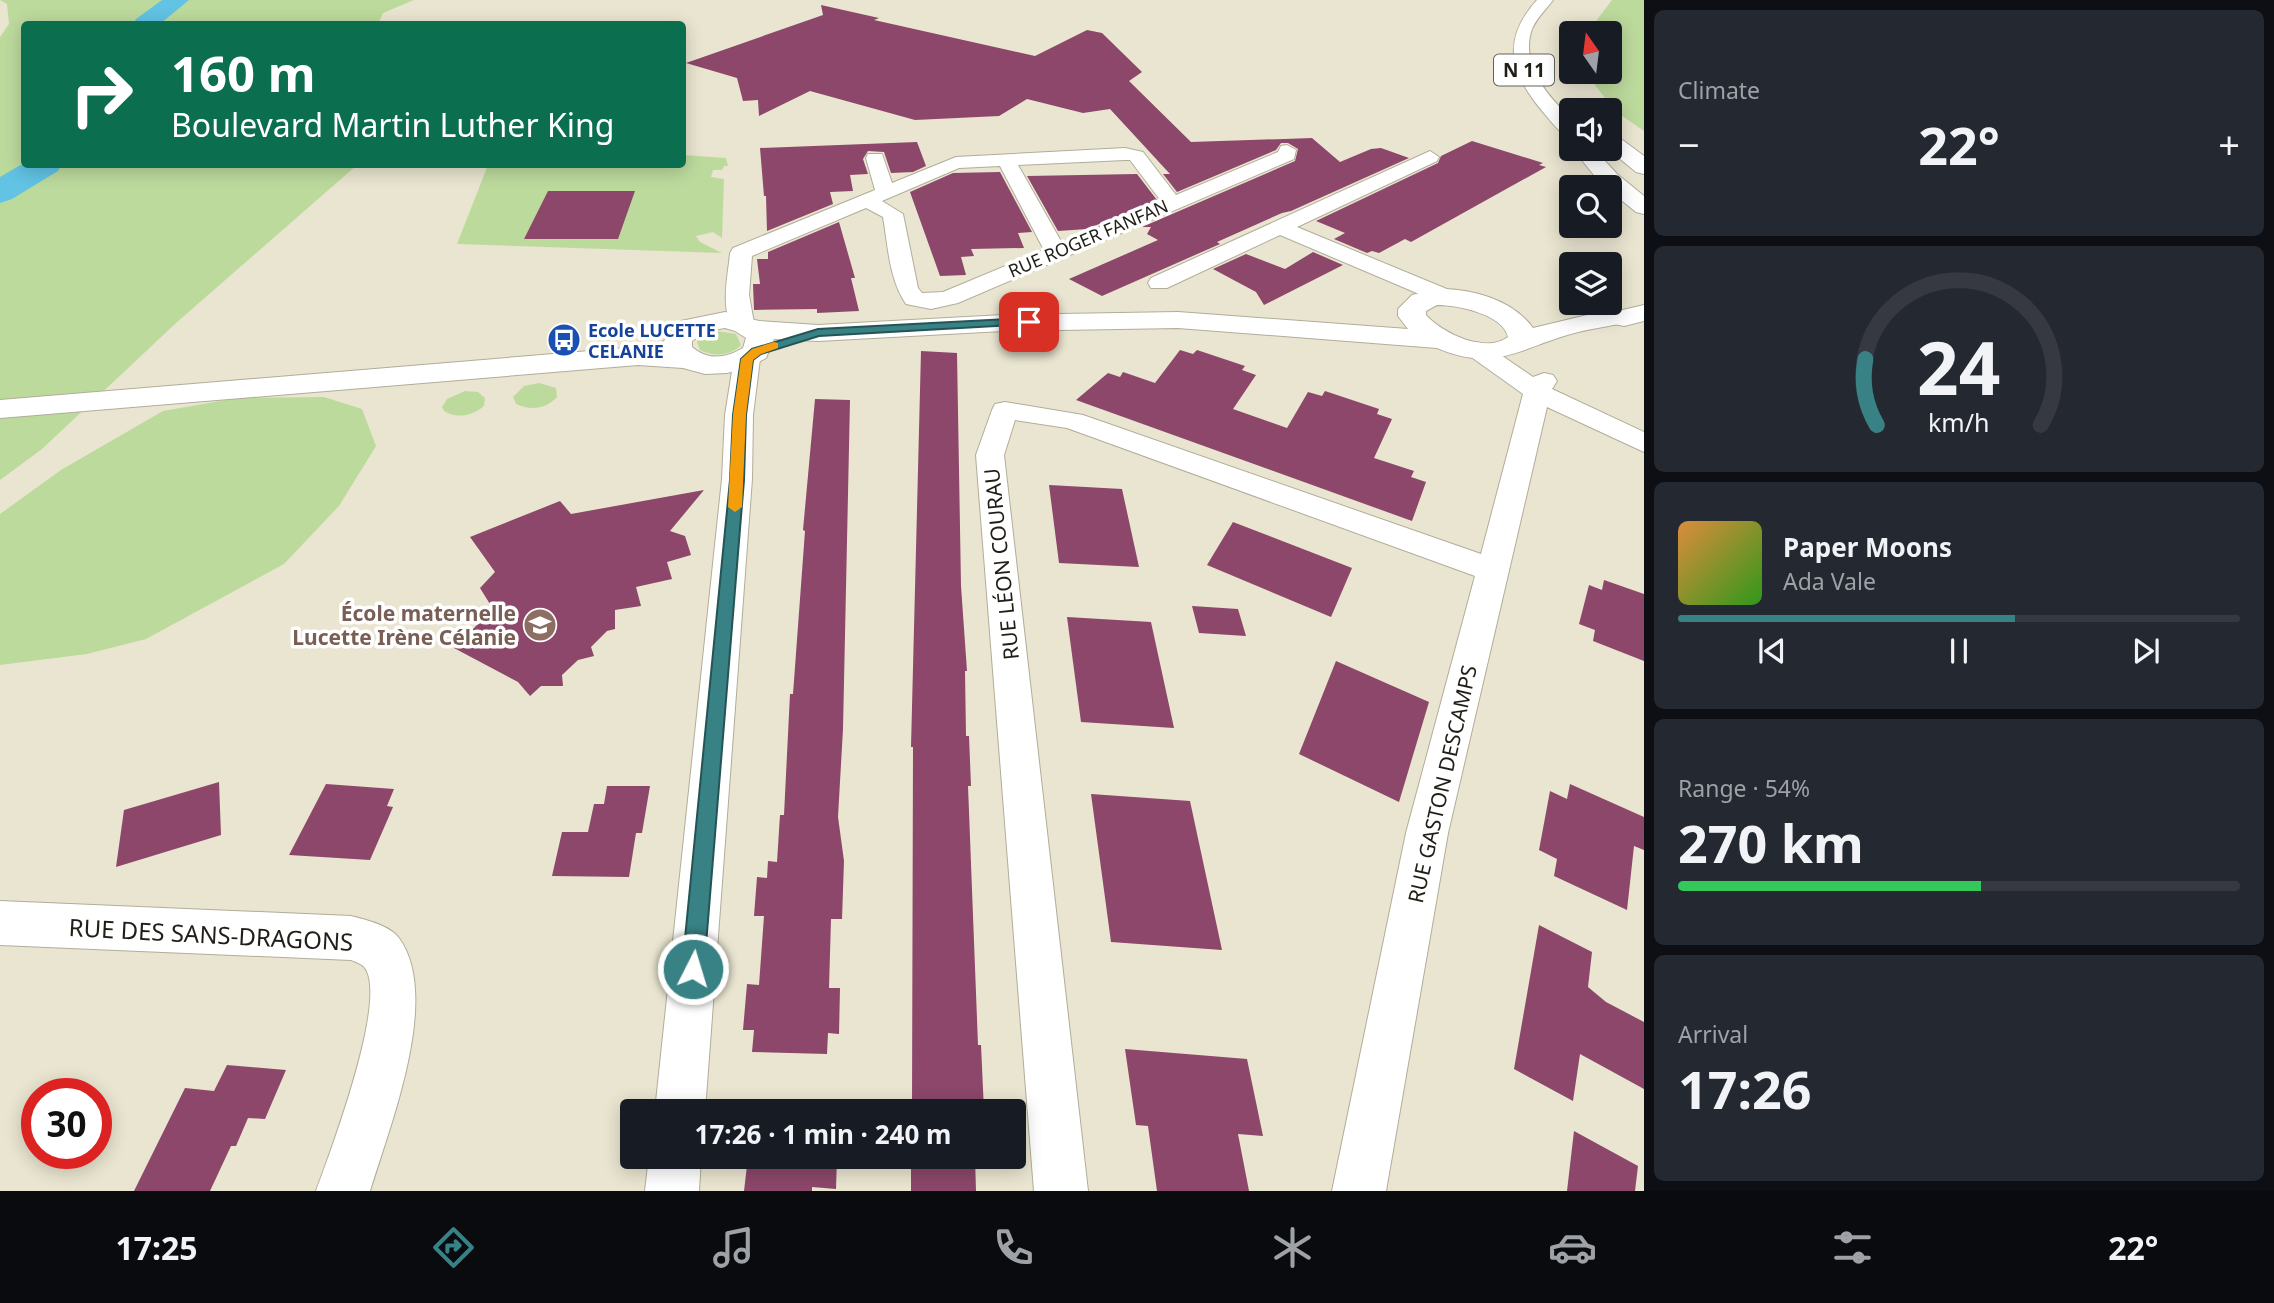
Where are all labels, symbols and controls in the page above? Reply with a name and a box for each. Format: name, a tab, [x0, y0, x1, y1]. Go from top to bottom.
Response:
north arrow	[1559, 21, 1622, 84]
map controls	[1559, 21, 1622, 315]
text: 160 m	[171, 40, 316, 106]
icon: right	[56, 49, 147, 140]
road number: N 11	[1494, 54, 1554, 86]
text: Climate	[1678, 74, 1760, 106]
button: sound	[1559, 98, 1622, 161]
text: Boulevard Martin Luther King	[171, 103, 614, 146]
text: 22°	[1918, 109, 2000, 180]
text: −	[1678, 118, 1700, 170]
text: +	[2218, 118, 2240, 170]
button: search	[1559, 175, 1622, 238]
street label: RUE ROGER FANFAN	[1004, 193, 1172, 283]
button: layers	[1559, 252, 1622, 315]
pin	[999, 292, 1059, 352]
icon: arrive	[1010, 303, 1048, 341]
place label: Ecole LUCETTE CELANIE	[588, 318, 716, 363]
text: 24	[1917, 318, 2001, 417]
bus stop icon: Ecole LUCETTE CELANIE	[545, 321, 583, 359]
text: km/h	[1928, 405, 1990, 439]
street label: RUE LÉON COURAU	[977, 467, 1025, 661]
text: Paper Moons	[1783, 529, 1952, 565]
text: Ada Vale	[1783, 565, 1876, 597]
place label: École maternelle Lucette Irène Célanie	[292, 599, 516, 651]
school or university icon: École maternelle Lucette Irène Célanie	[521, 606, 559, 644]
icon: previous	[1753, 632, 1791, 670]
icon: pause	[1940, 632, 1978, 670]
icon: next	[2127, 632, 2165, 670]
street label: RUE GASTON DESCAMPS	[1401, 662, 1483, 906]
text: Range · 54%	[1678, 772, 1810, 804]
text: 270 km	[1678, 807, 1864, 878]
street label: RUE DES SANS-DRAGONS	[68, 910, 354, 958]
position arrow	[656, 932, 730, 1006]
text: Arrival	[1678, 1018, 1748, 1050]
text: 17:26	[1678, 1053, 1812, 1124]
speed limit sign: 30	[21, 1078, 112, 1169]
text: 17:26 · 1 min · 240 m	[695, 1116, 951, 1152]
icon: directions	[429, 1223, 478, 1272]
icon: music	[709, 1223, 758, 1272]
icon: phone	[989, 1223, 1038, 1272]
icon: climate	[1268, 1223, 1317, 1272]
icon: car	[1548, 1223, 1597, 1272]
icon: filters	[1828, 1223, 1877, 1272]
text: 17:25	[115, 1226, 198, 1269]
text: 22°	[2108, 1226, 2158, 1269]

